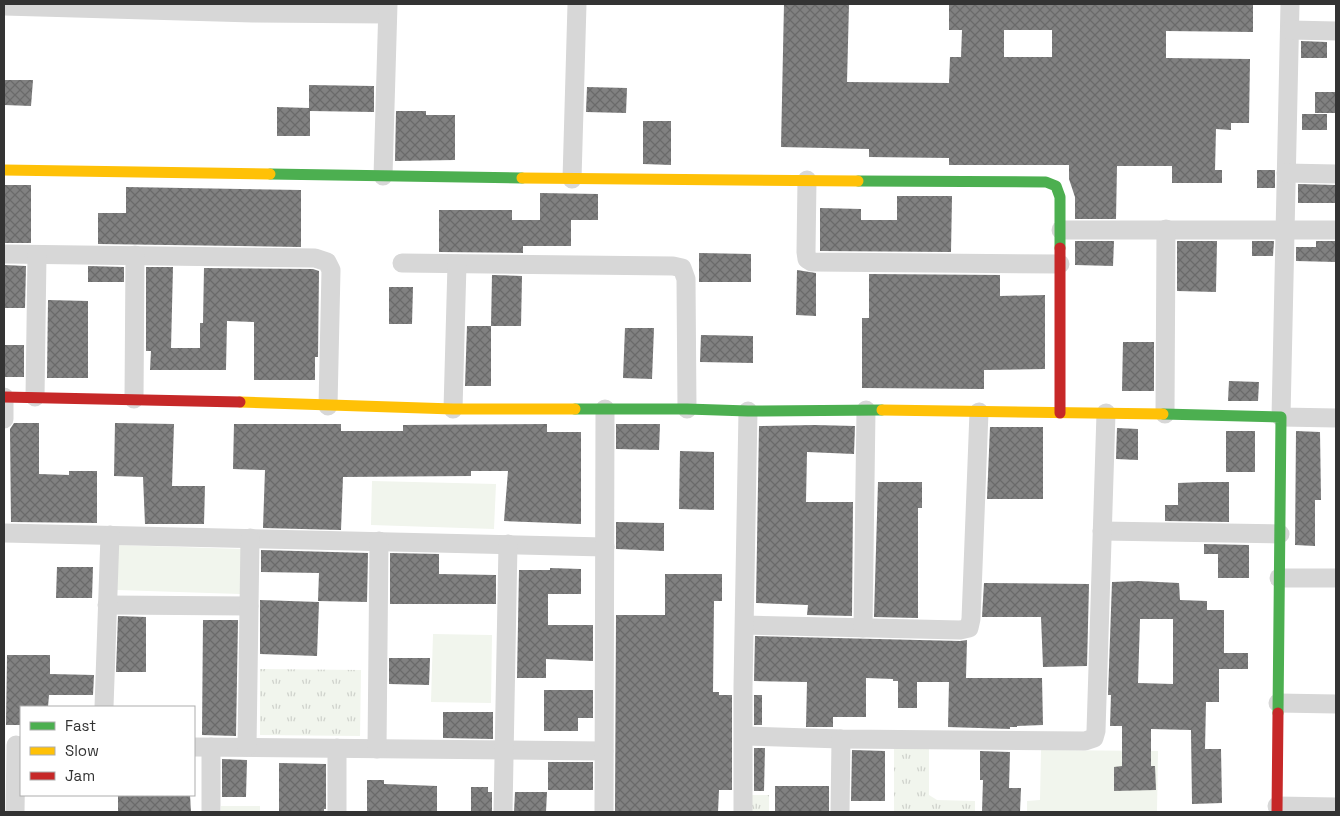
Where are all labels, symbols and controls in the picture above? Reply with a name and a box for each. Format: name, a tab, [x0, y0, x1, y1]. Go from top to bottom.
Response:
legend	[20, 706, 195, 796]
text: Fast	[65, 716, 96, 735]
text: Slow	[65, 741, 99, 760]
text: Jam	[65, 766, 95, 785]

